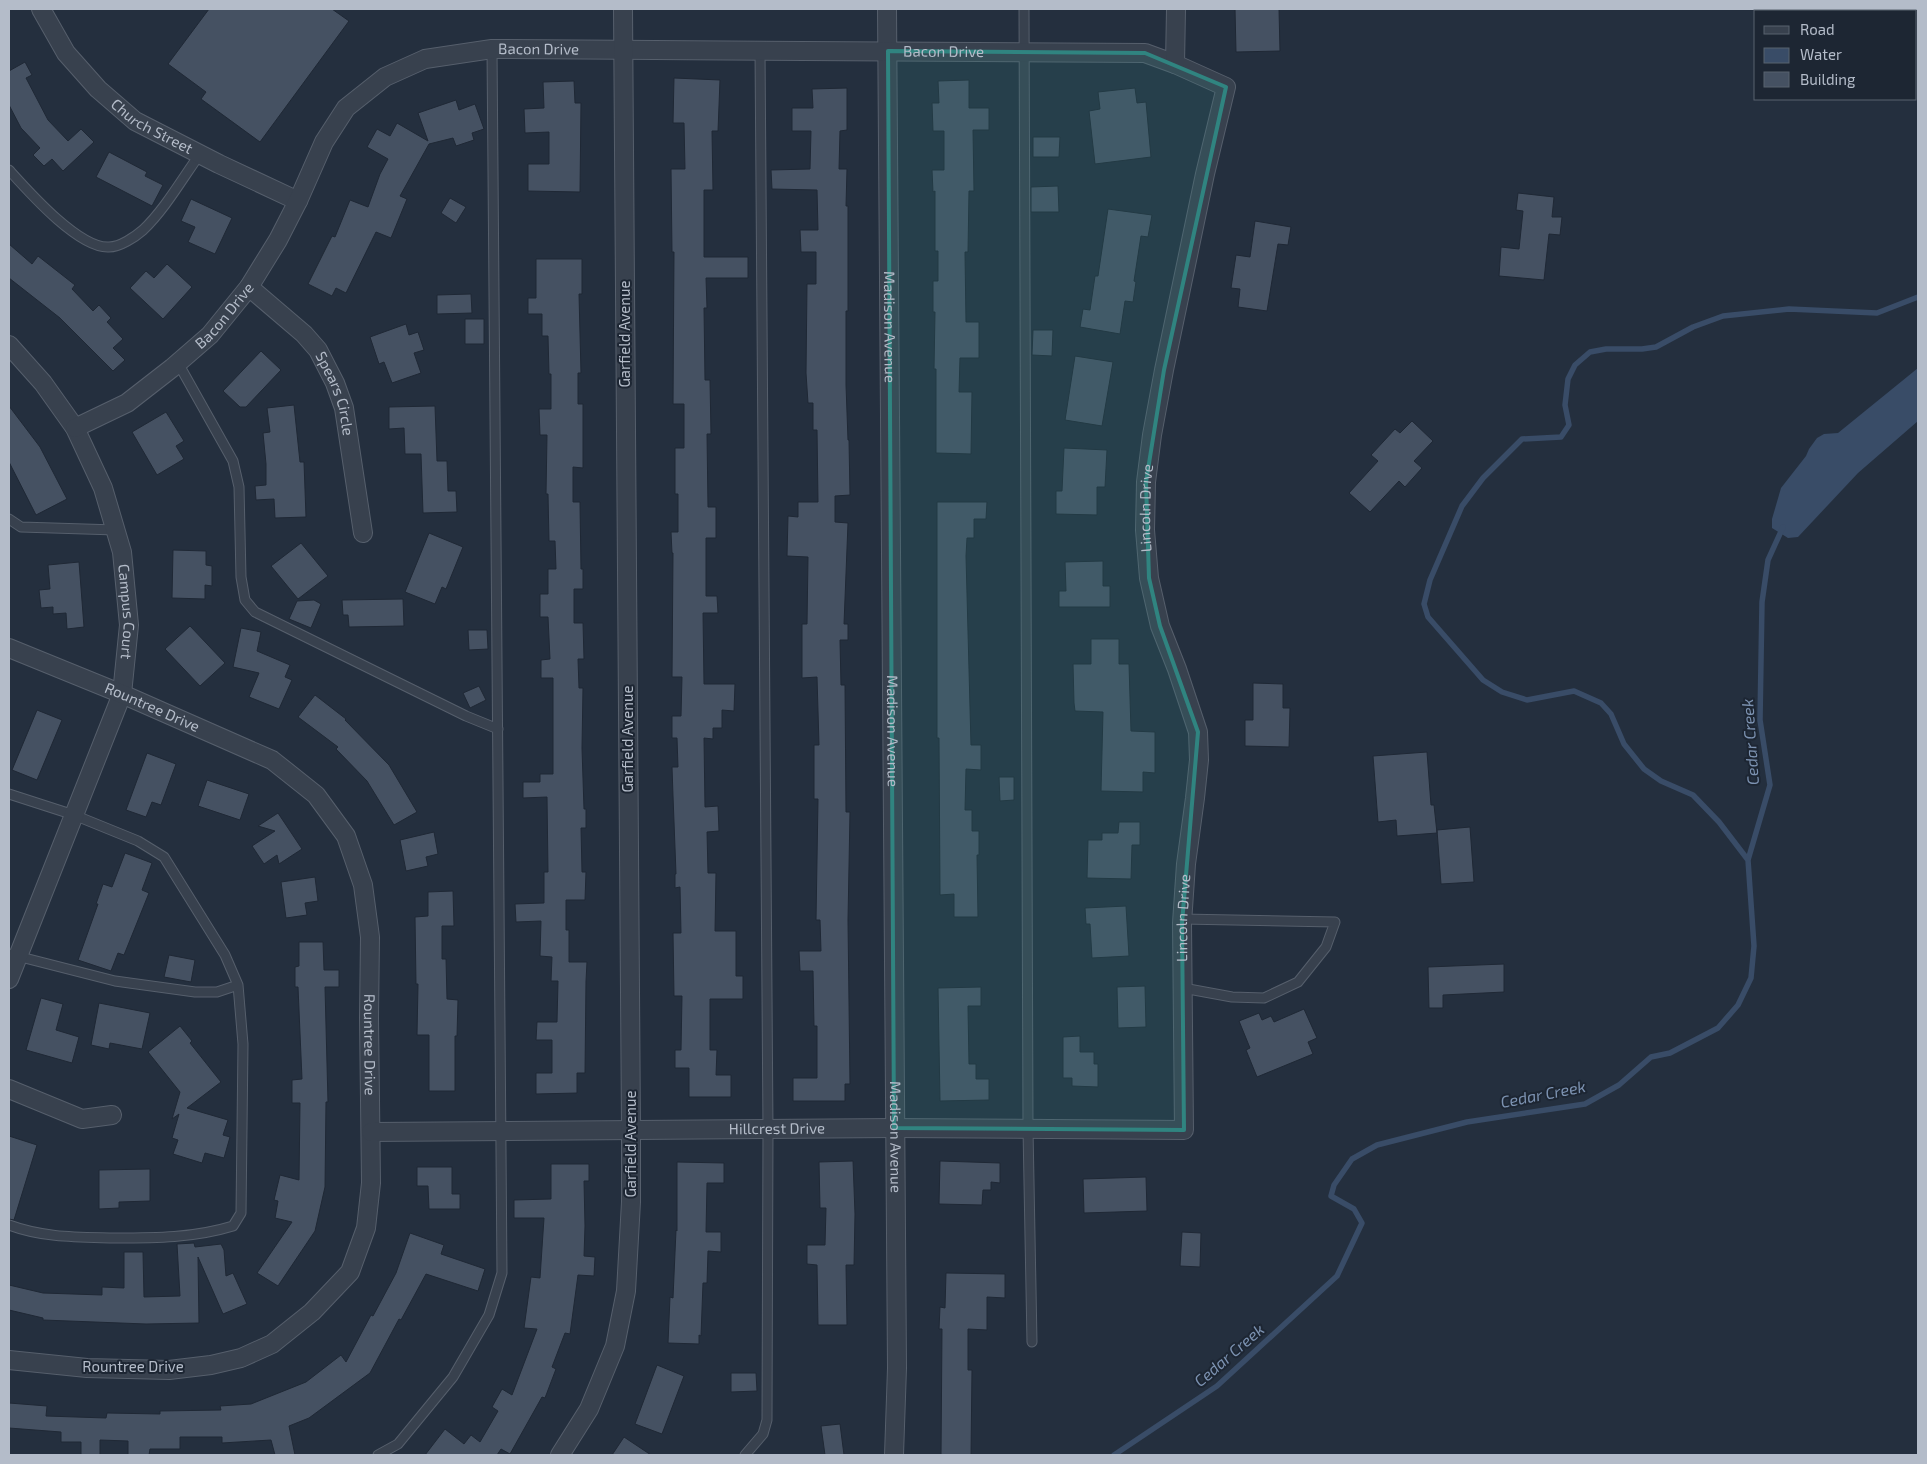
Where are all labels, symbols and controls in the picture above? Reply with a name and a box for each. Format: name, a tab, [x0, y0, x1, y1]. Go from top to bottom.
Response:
legend	[1754, 10, 1917, 100]
text: Road	[1800, 20, 1835, 38]
street label: Bacon Drive	[498, 39, 579, 58]
street label: Bacon Drive	[903, 42, 984, 60]
text: Water	[1800, 45, 1842, 63]
text: Building	[1800, 70, 1856, 88]
street label: Church Street	[108, 94, 197, 157]
street label: Madison Avenue	[881, 271, 900, 383]
street label: Bacon Drive	[191, 279, 257, 352]
street label: Garfield Avenue	[615, 280, 633, 388]
street label: Spears Circle	[312, 348, 358, 437]
street label: Lincoln Drive	[1135, 463, 1156, 553]
street label: Campus Court	[115, 563, 139, 660]
street label: Madison Avenue	[884, 675, 903, 787]
street label: Rountree Drive	[102, 678, 203, 735]
street label: Garfield Avenue	[618, 685, 636, 793]
water label: Cedar Creek	[1737, 698, 1762, 786]
street label: Lincoln Drive	[1172, 873, 1193, 962]
street label: Rountree Drive	[361, 994, 380, 1096]
water label: Cedar Creek	[1499, 1076, 1587, 1111]
street label: Madison Avenue	[887, 1081, 906, 1193]
street label: Garfield Avenue	[621, 1090, 639, 1198]
street label: Hillcrest Drive	[729, 1119, 825, 1137]
water label: Cedar Creek	[1190, 1319, 1267, 1390]
street label: Rountree Drive	[82, 1357, 184, 1375]

